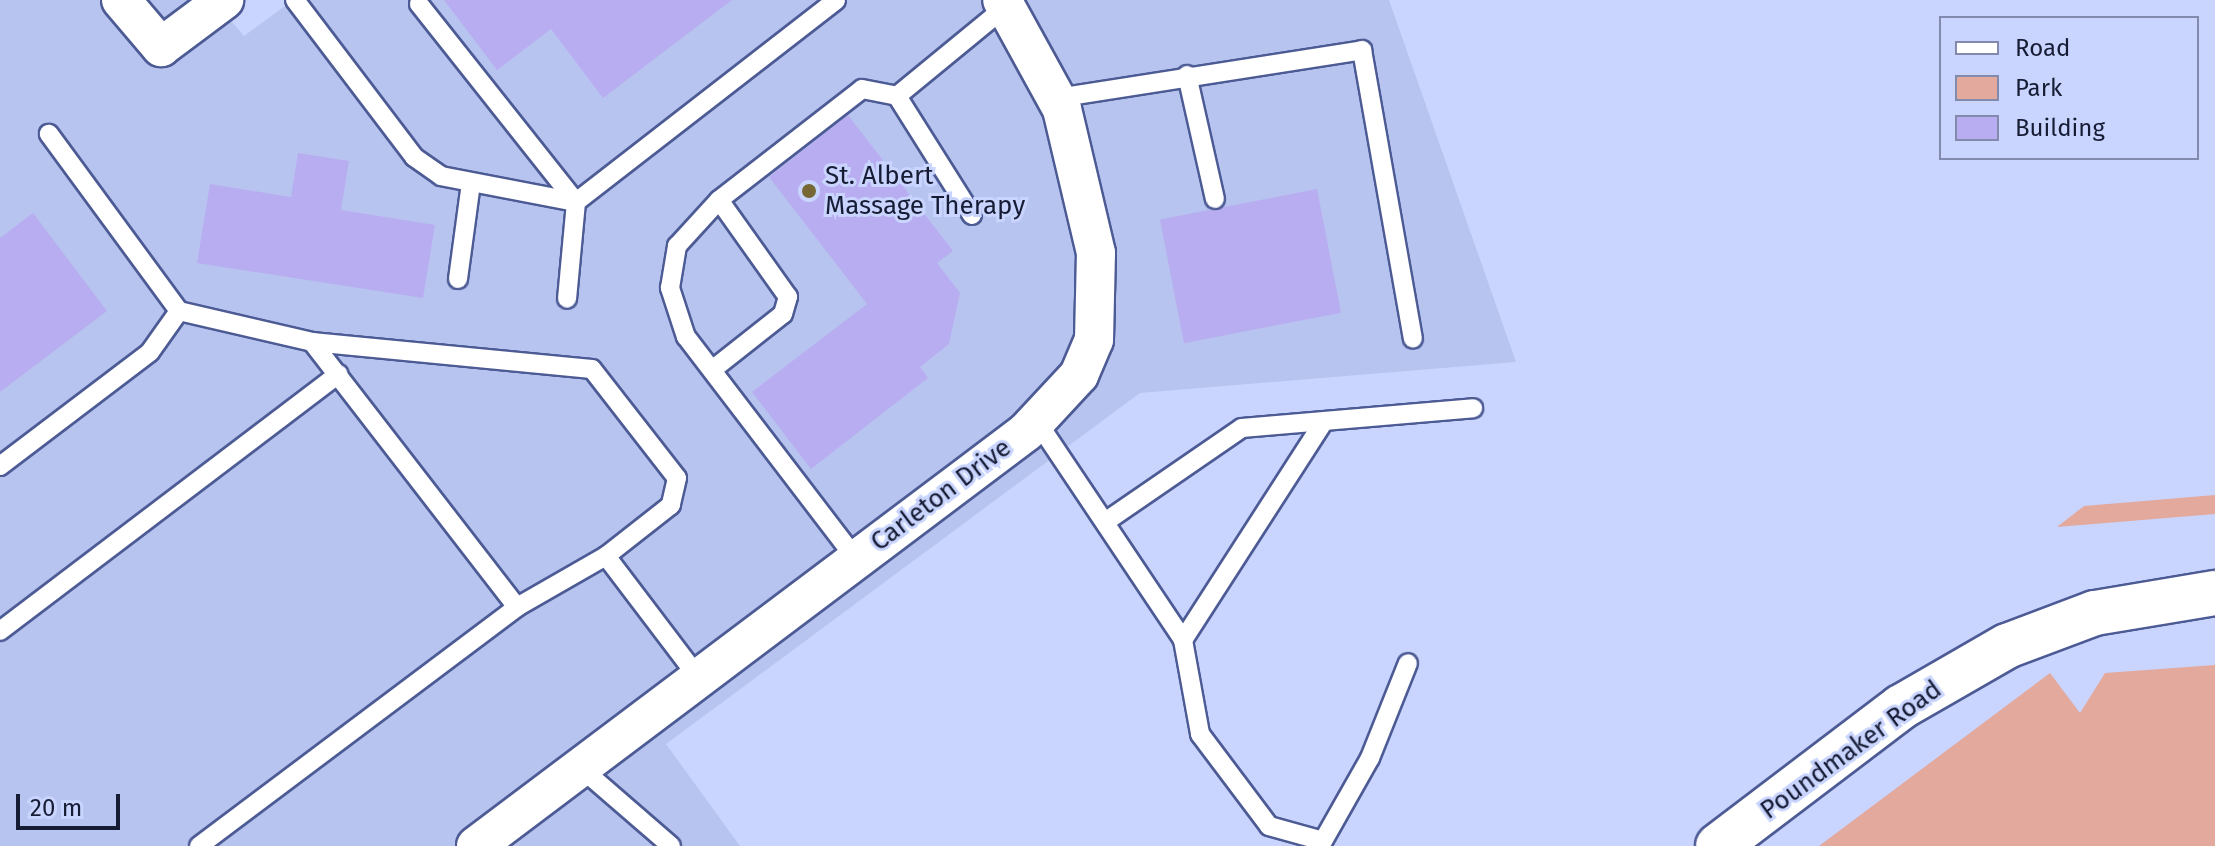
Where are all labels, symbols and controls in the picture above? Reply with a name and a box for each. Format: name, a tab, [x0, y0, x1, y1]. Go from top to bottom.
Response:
legend	[1939, 16, 2199, 160]
text: Road	[2015, 34, 2070, 62]
text: Park	[2015, 74, 2062, 102]
text: Building	[2015, 114, 2105, 142]
place label: St. Albert Massage Therapy	[825, 160, 1025, 222]
marker: St. Albert Massage Therapy	[800, 182, 818, 200]
street label: Carleton Drive	[865, 432, 1017, 558]
street label: Poundmaker Road	[1754, 674, 1948, 826]
scale bar	[20, 778, 124, 828]
text: 20 m	[30, 794, 82, 822]

